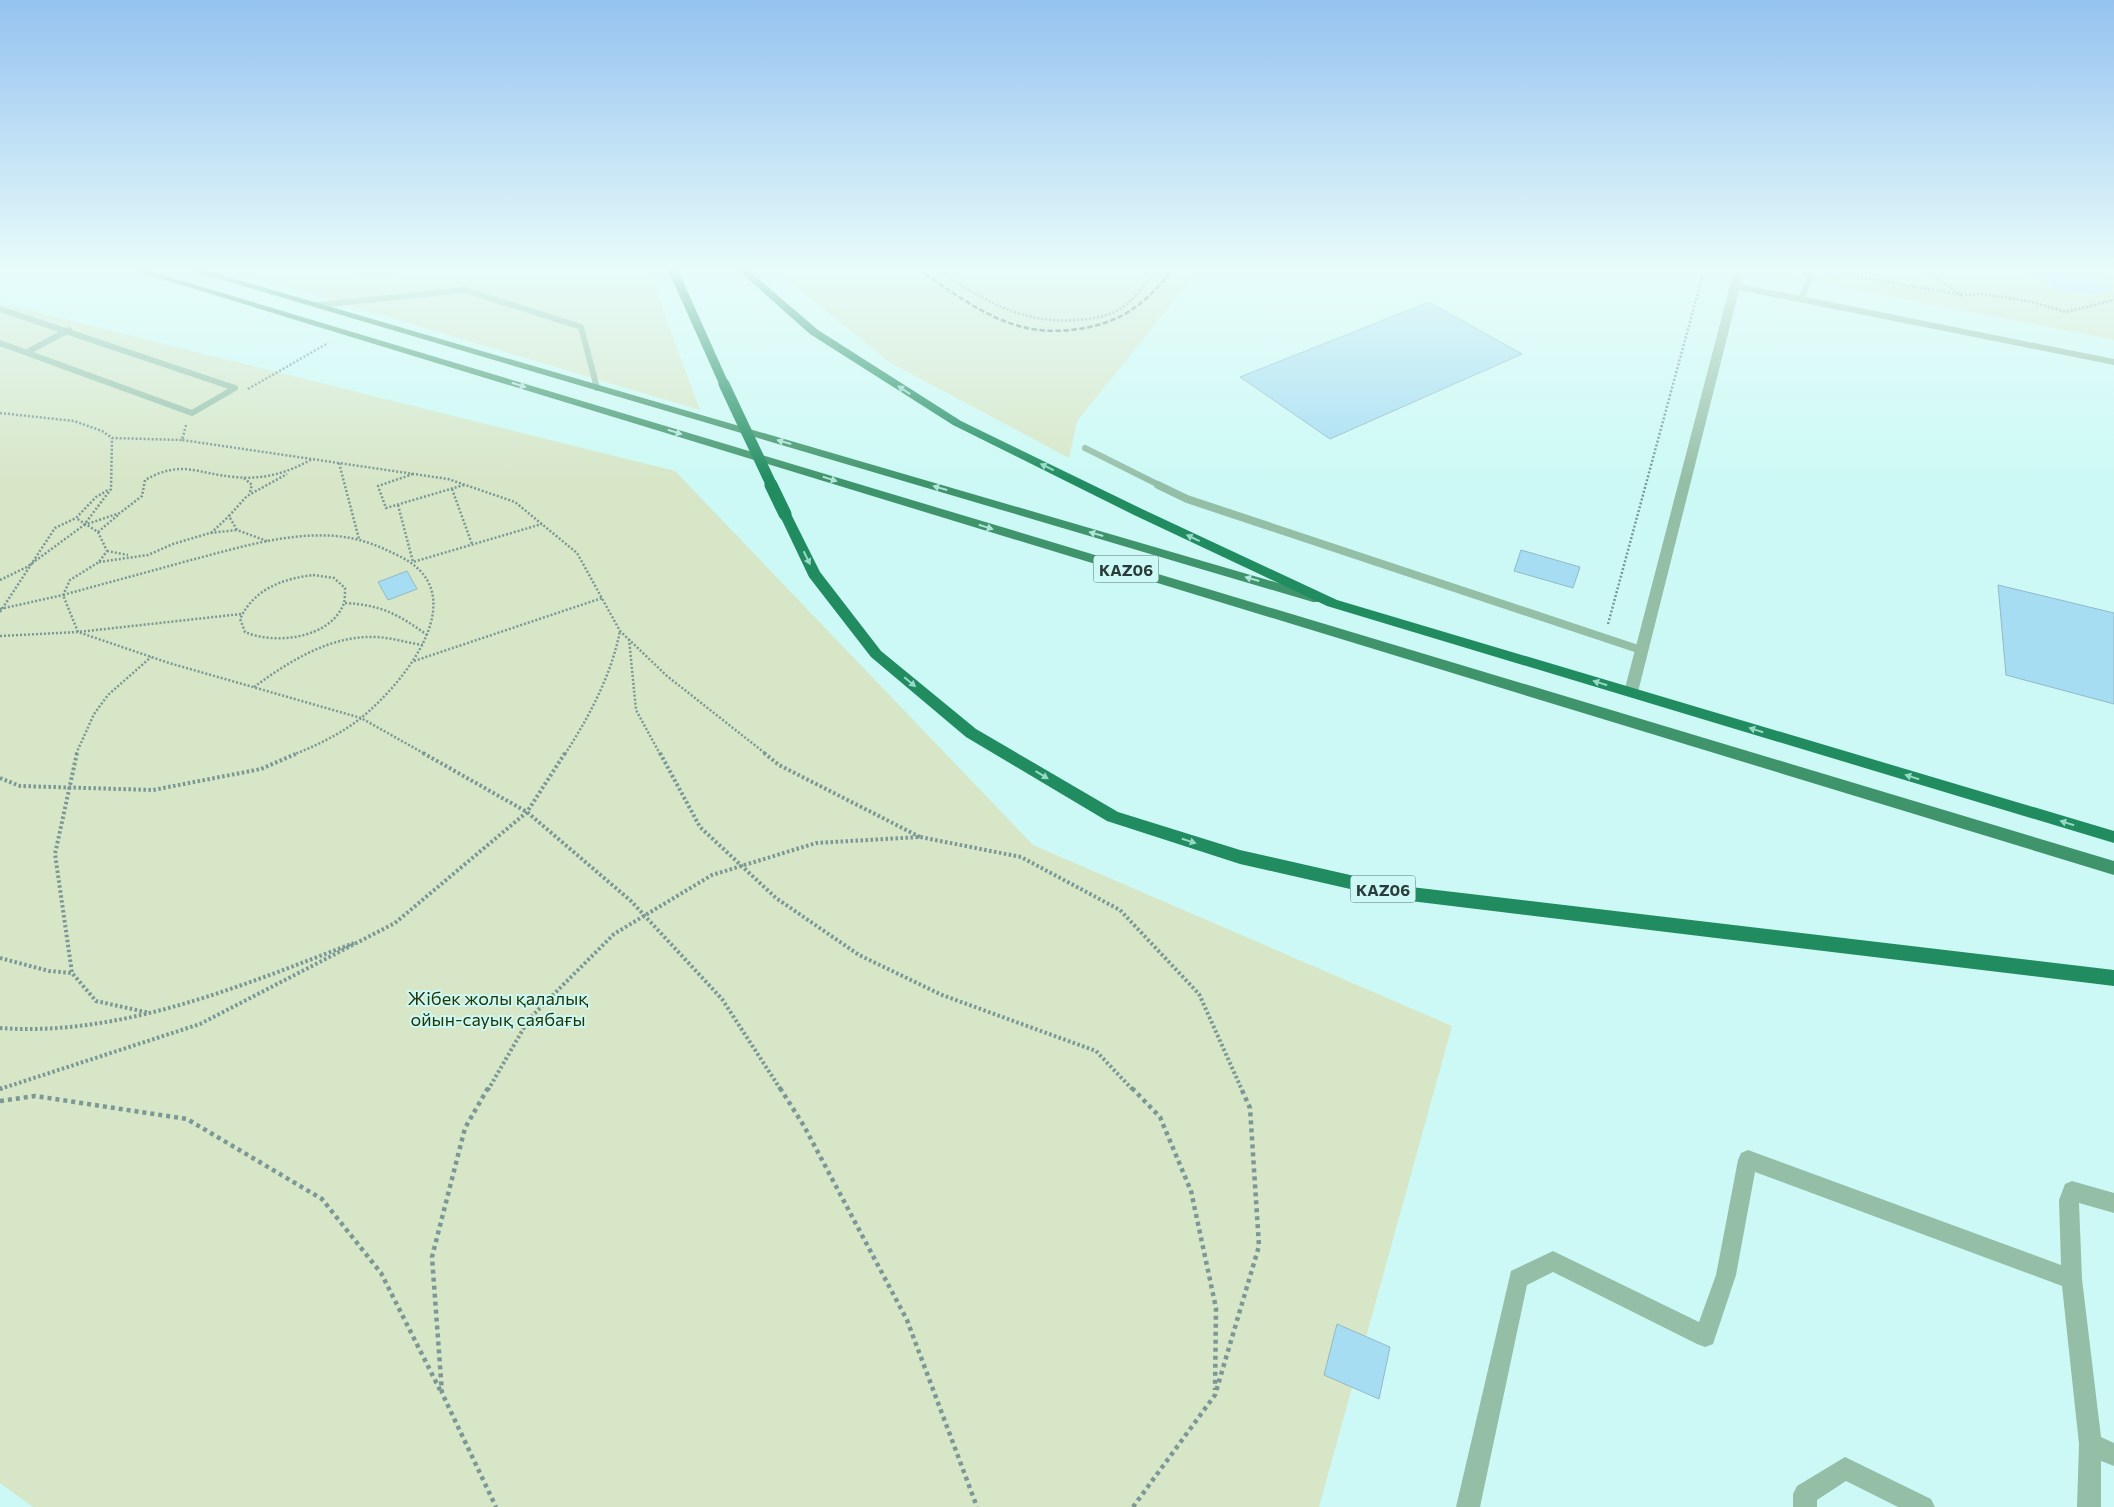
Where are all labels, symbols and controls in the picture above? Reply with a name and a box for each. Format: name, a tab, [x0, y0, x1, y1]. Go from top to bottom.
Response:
one-way arrow	[512, 382, 527, 390]
one-way arrow	[898, 385, 911, 394]
one-way arrow	[667, 429, 682, 437]
one-way arrow	[777, 438, 792, 446]
one-way arrow	[1039, 463, 1054, 472]
one-way arrow	[823, 476, 838, 484]
one-way arrow	[933, 484, 948, 492]
one-way arrow	[978, 523, 993, 531]
one-way arrow	[1088, 529, 1103, 537]
one-way arrow	[1186, 534, 1200, 542]
one-way arrow	[803, 551, 811, 565]
road number: KАZ06	[1094, 556, 1158, 582]
one-way arrow	[1244, 575, 1259, 583]
one-way arrow	[903, 676, 915, 688]
one-way arrow	[1593, 679, 1608, 687]
one-way arrow	[1748, 725, 1763, 733]
one-way arrow	[1036, 771, 1049, 780]
one-way arrow	[1904, 772, 1919, 780]
one-way arrow	[2060, 819, 2075, 827]
one-way arrow	[1182, 838, 1197, 845]
road number: KАZ06	[1350, 876, 1416, 902]
park label: Жібек жолы қалалық ойын-сауық саябағы	[408, 987, 588, 1030]

